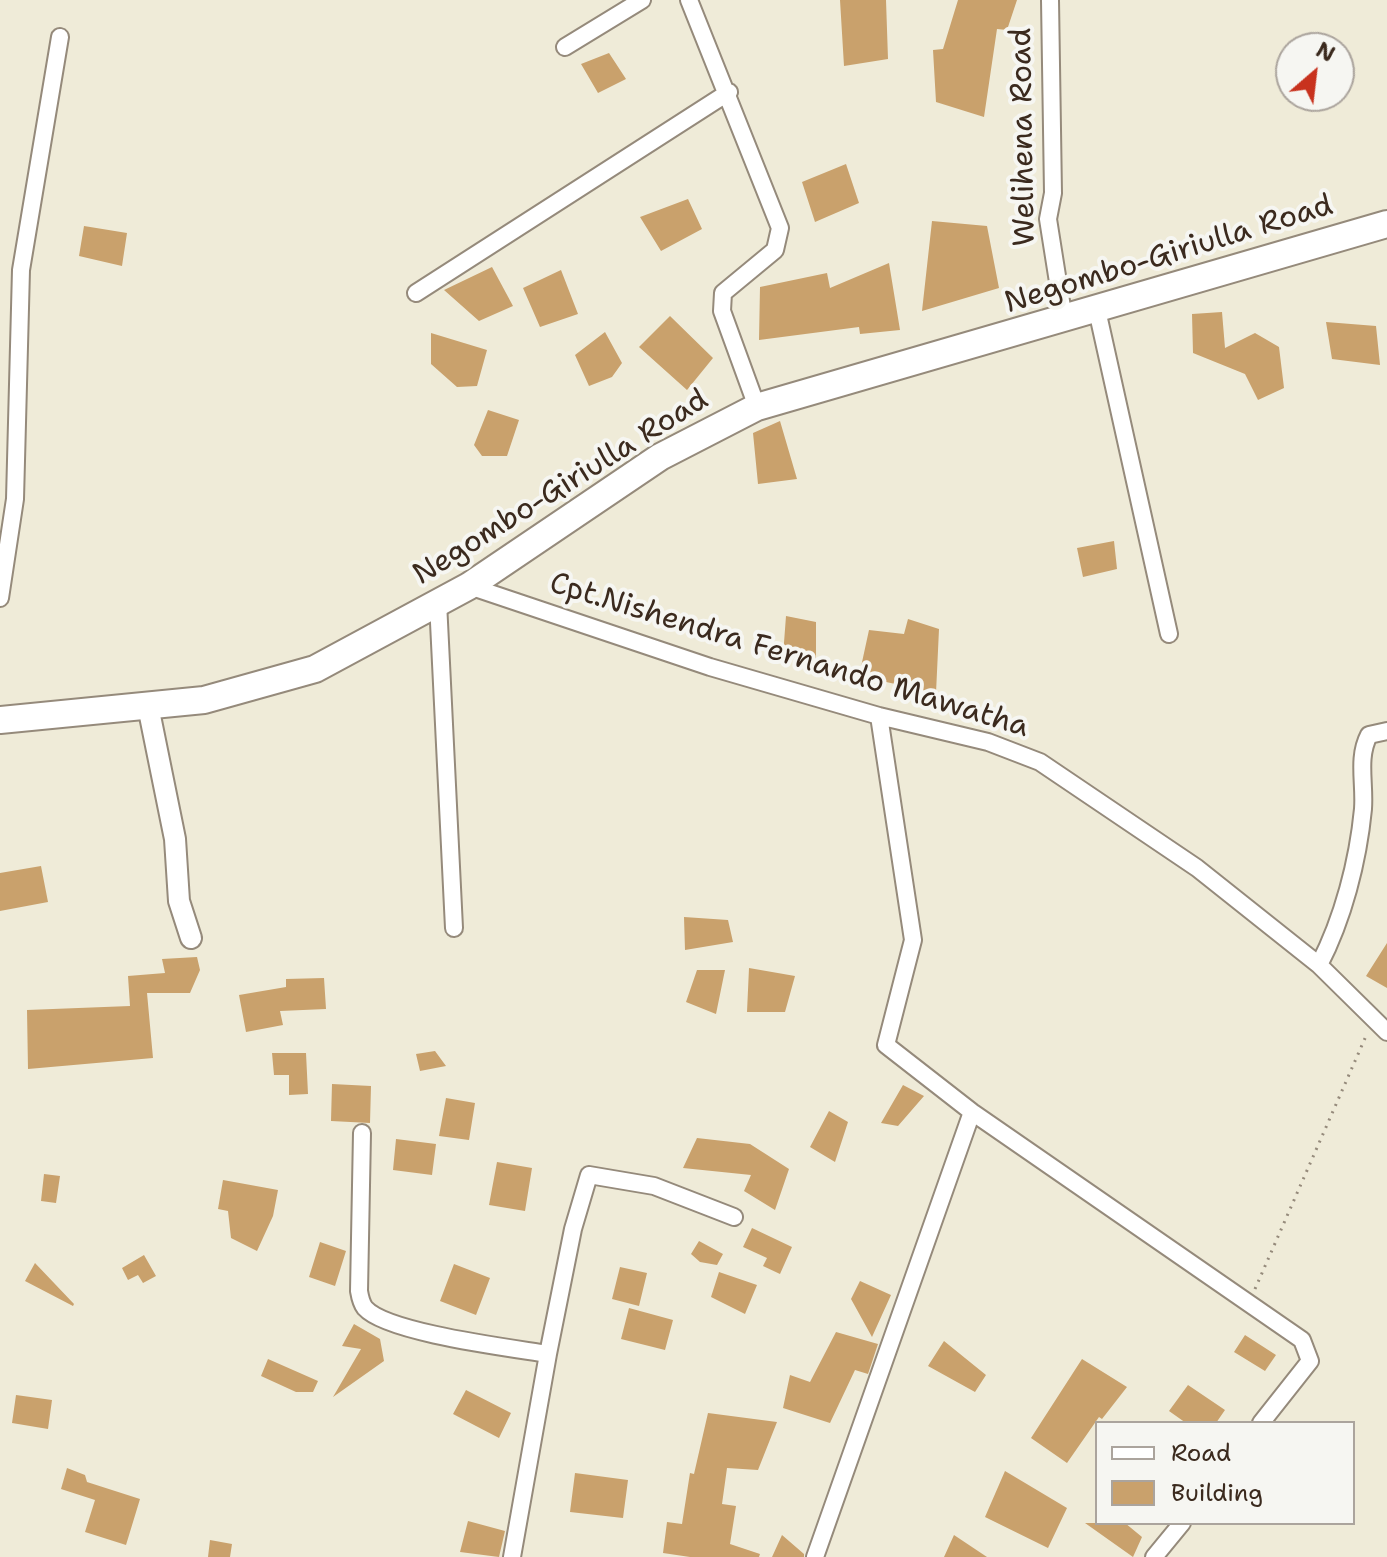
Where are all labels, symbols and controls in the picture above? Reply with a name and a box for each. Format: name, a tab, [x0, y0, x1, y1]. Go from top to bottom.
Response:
street label: Welihena Road	[1004, 27, 1044, 247]
north arrow	[1275, 32, 1355, 112]
text: N	[1311, 35, 1340, 69]
street label: Negombo-Giriulla Road	[1001, 188, 1337, 322]
street label: Negombo-Giriulla Road	[407, 382, 715, 594]
street label: Cpt.Nishendra Fernando Mawatha	[545, 566, 1033, 746]
legend	[1095, 1421, 1355, 1525]
text: Road	[1171, 1437, 1231, 1469]
text: Building	[1171, 1477, 1263, 1509]

